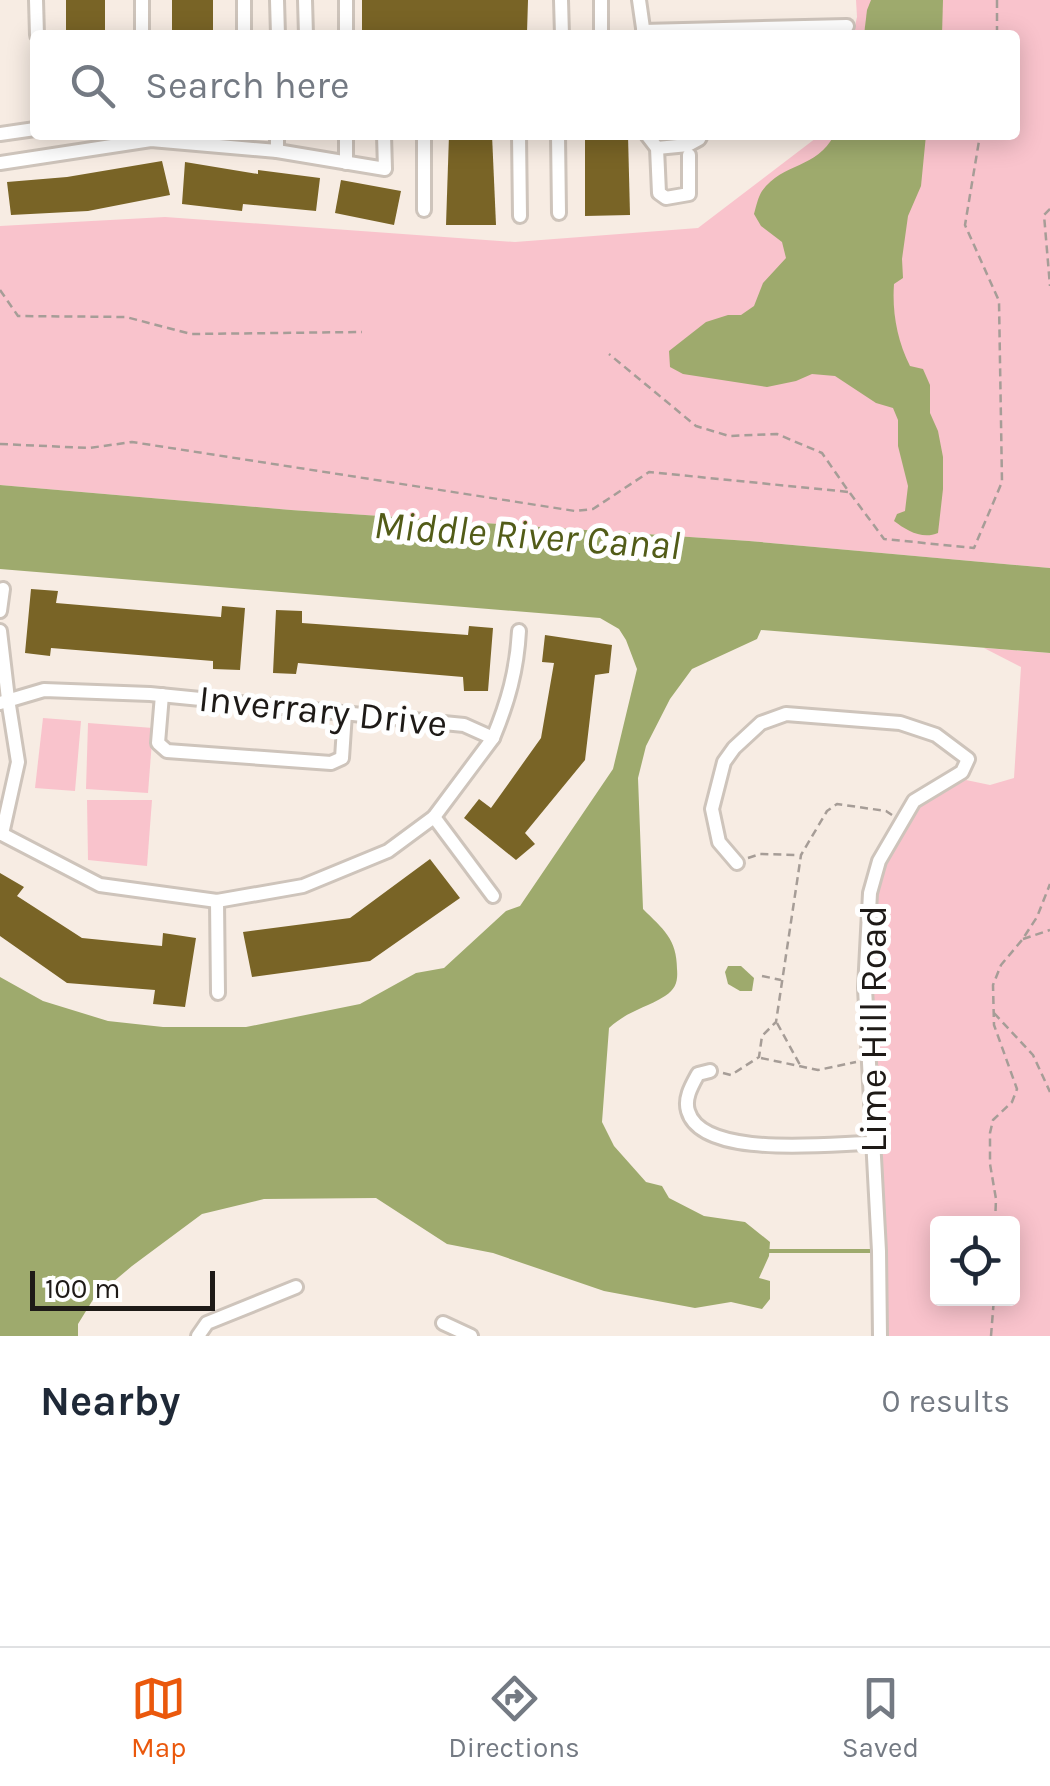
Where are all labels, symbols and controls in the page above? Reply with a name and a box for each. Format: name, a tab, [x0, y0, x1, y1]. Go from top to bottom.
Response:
search box	[30, 30, 1020, 140]
icon: search	[65, 58, 120, 113]
text: Search here	[145, 63, 349, 108]
water label: Middle River Canal	[372, 501, 682, 569]
street label: Inverrary Drive	[196, 676, 450, 746]
street label: Lime Hill Road	[851, 905, 896, 1153]
map controls	[930, 1216, 1020, 1306]
button: locate	[930, 1216, 1020, 1306]
scale bar	[30, 1266, 215, 1310]
text: 100 m	[45, 1272, 120, 1305]
text: Nearby	[40, 1376, 180, 1426]
text: 0 results	[881, 1383, 1010, 1420]
tab: Map	[131, 1671, 186, 1764]
tab: Directions	[448, 1671, 580, 1764]
tab: Saved	[842, 1671, 919, 1764]

